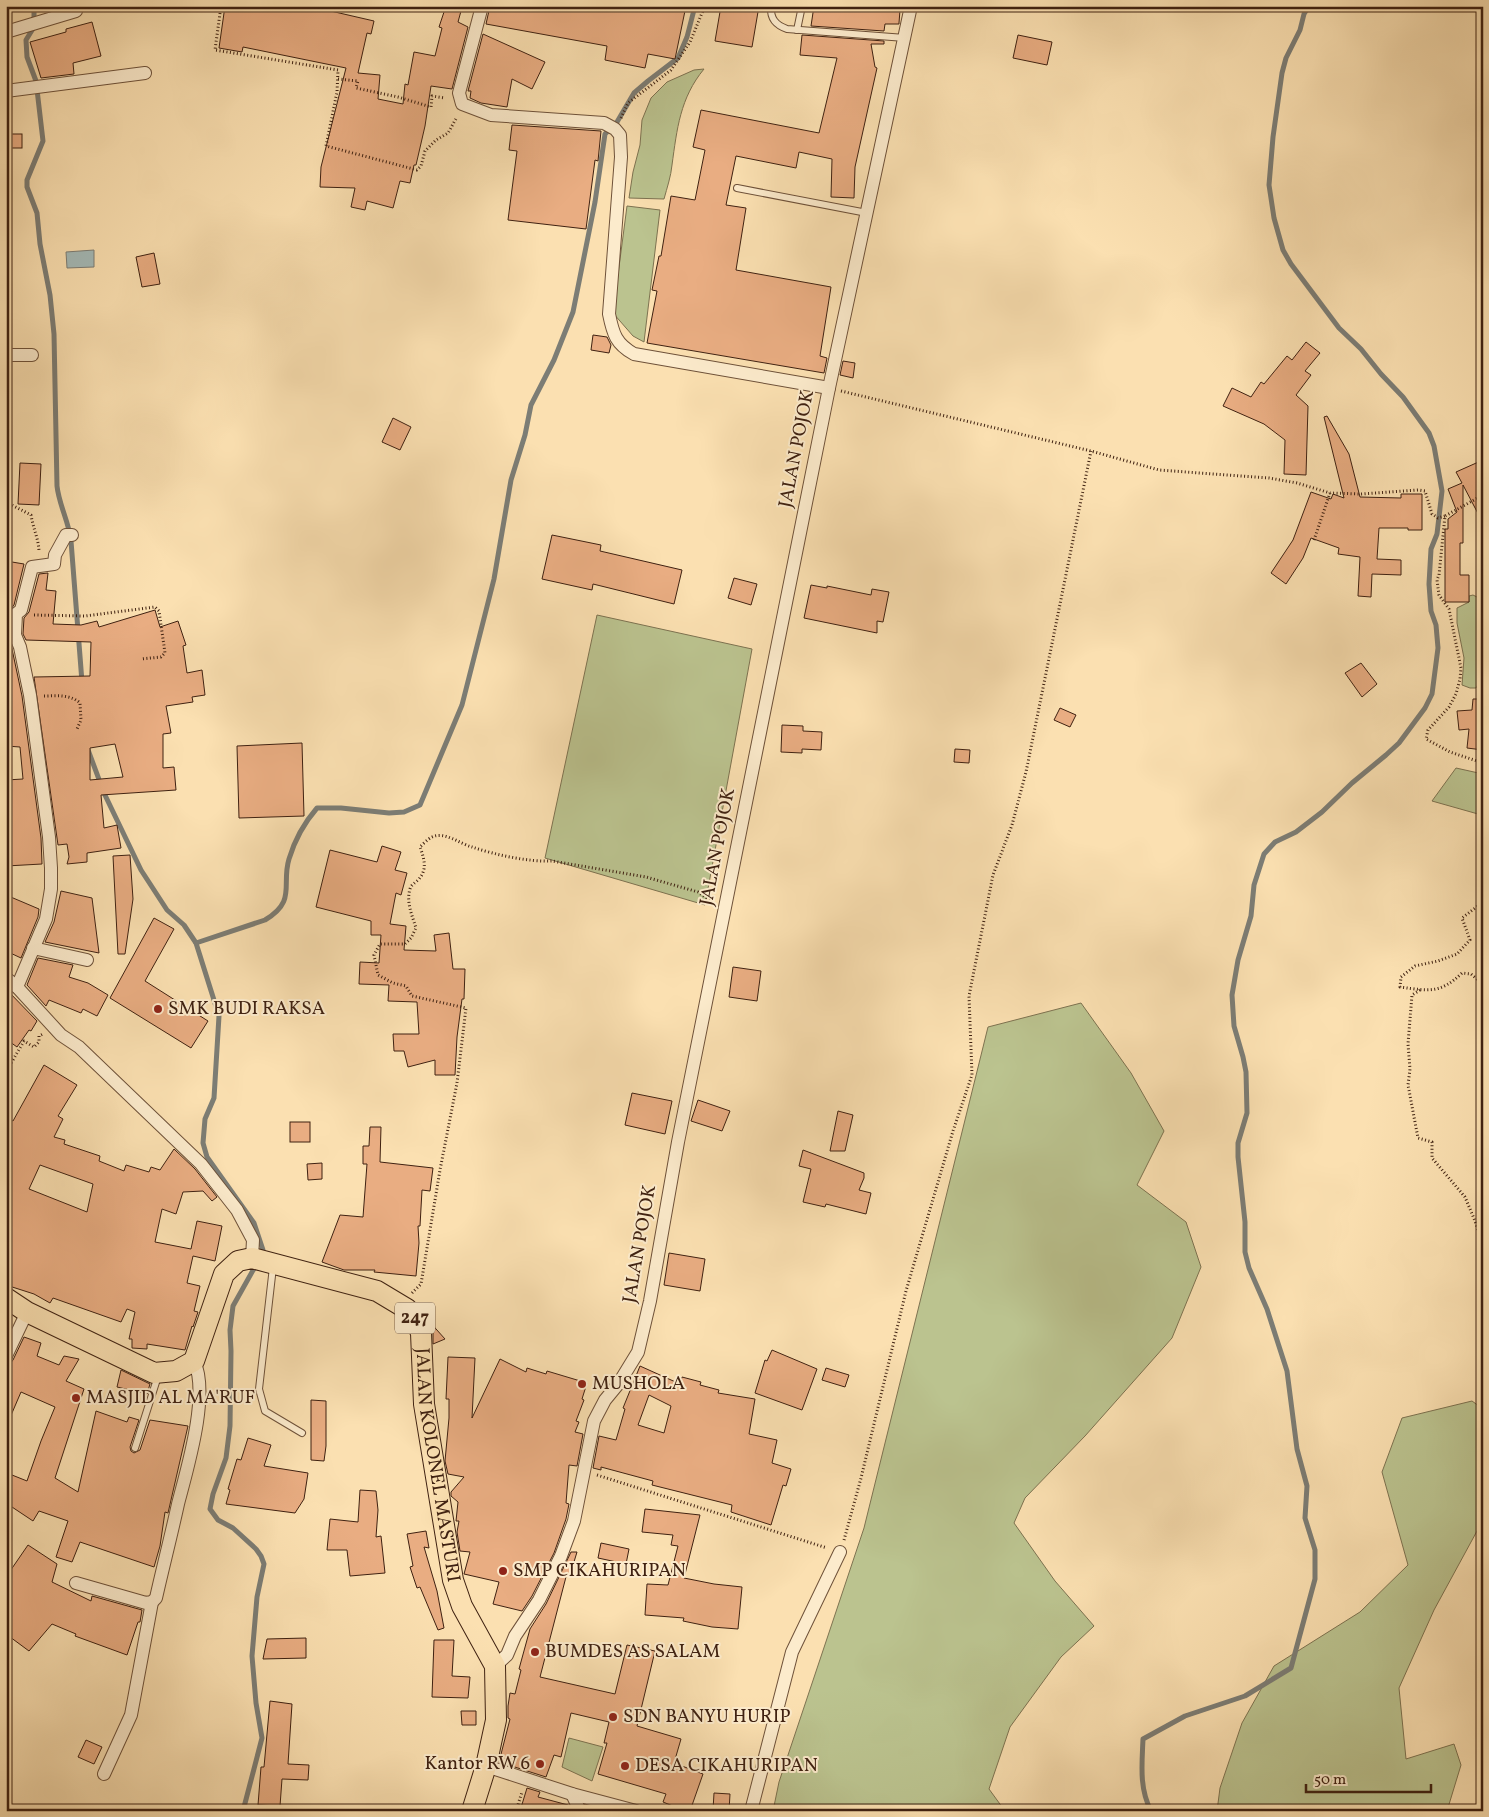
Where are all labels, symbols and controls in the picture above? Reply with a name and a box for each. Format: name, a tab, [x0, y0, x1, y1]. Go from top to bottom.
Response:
street label: JALAN POJOK	[773, 388, 821, 510]
street label: JALAN POJOK	[694, 786, 742, 908]
place label: SMK BUDI RAKSA	[168, 996, 325, 1022]
marker: SMK BUDI RAKSA	[152, 1003, 164, 1015]
street label: JALAN POJOK	[617, 1183, 663, 1305]
road number: 247	[395, 1302, 435, 1334]
street label: JALAN KOLONEL MASTURI	[409, 1347, 466, 1584]
place label: MUSHOLA	[592, 1371, 685, 1397]
marker: MUSHOLA	[576, 1378, 588, 1390]
place label: MASJID AL MA'RUF	[86, 1385, 255, 1411]
marker: MASJID AL MA'RUF	[70, 1392, 82, 1404]
place label: SMP CIKAHURIPAN	[513, 1558, 686, 1584]
marker: SMP CIKAHURIPAN	[497, 1565, 509, 1577]
place label: BUMDES AS SALAM	[545, 1639, 720, 1665]
marker: BUMDES AS SALAM	[529, 1646, 541, 1658]
place label: SDN BANYU HURIP	[623, 1704, 791, 1730]
marker: SDN BANYU HURIP	[607, 1711, 619, 1723]
place label: Kantor RW 6	[424, 1751, 530, 1777]
place label: DESA CIKAHURIPAN	[635, 1753, 818, 1779]
marker: Kantor RW 6	[534, 1758, 546, 1770]
marker: DESA CIKAHURIPAN	[619, 1760, 631, 1772]
scale bar	[1306, 1762, 1432, 1794]
text: 50 m	[1314, 1770, 1346, 1791]

